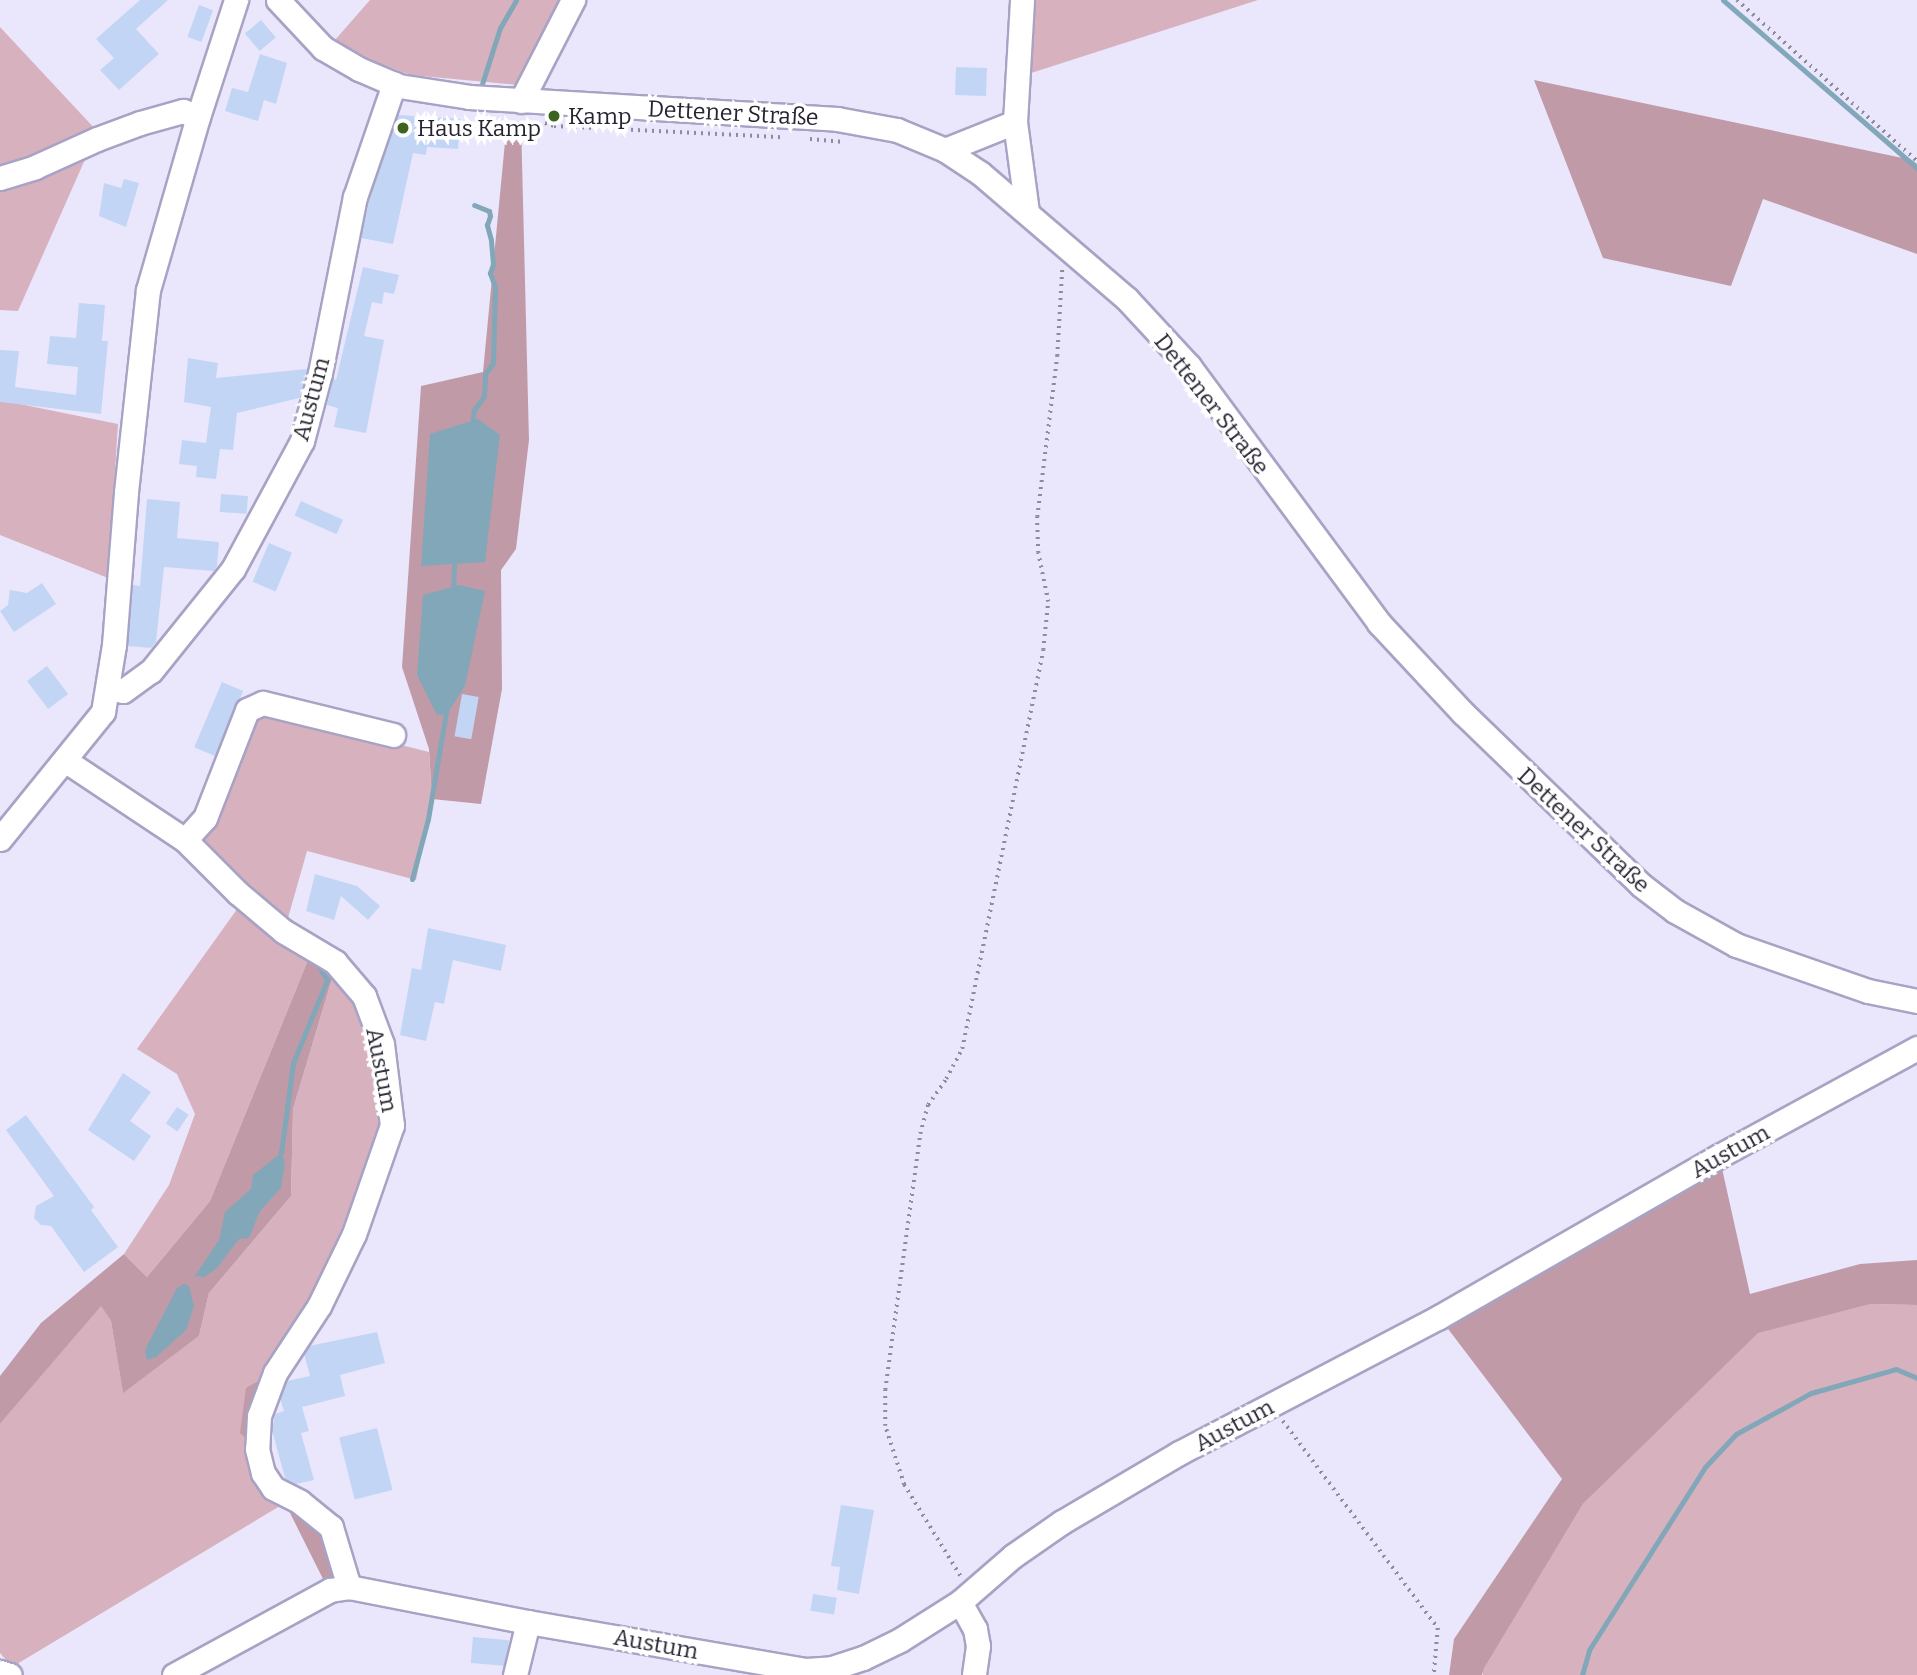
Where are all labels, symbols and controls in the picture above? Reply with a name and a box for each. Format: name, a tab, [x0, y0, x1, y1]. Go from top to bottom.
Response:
street label: Dettener Straße	[647, 95, 819, 131]
place label: Kamp	[568, 102, 632, 130]
marker: Kamp	[546, 108, 562, 124]
place label: Haus Kamp	[417, 114, 541, 142]
marker: Haus Kamp	[395, 120, 411, 136]
street label: Dettener Straße	[1149, 328, 1275, 480]
street label: Austum	[287, 354, 335, 444]
street label: Dettener Straße	[1512, 762, 1656, 898]
street label: Austum	[360, 1025, 404, 1115]
street label: Austum	[1686, 1118, 1774, 1184]
street label: Austum	[1190, 1393, 1278, 1457]
street label: Austum	[612, 1623, 700, 1665]

